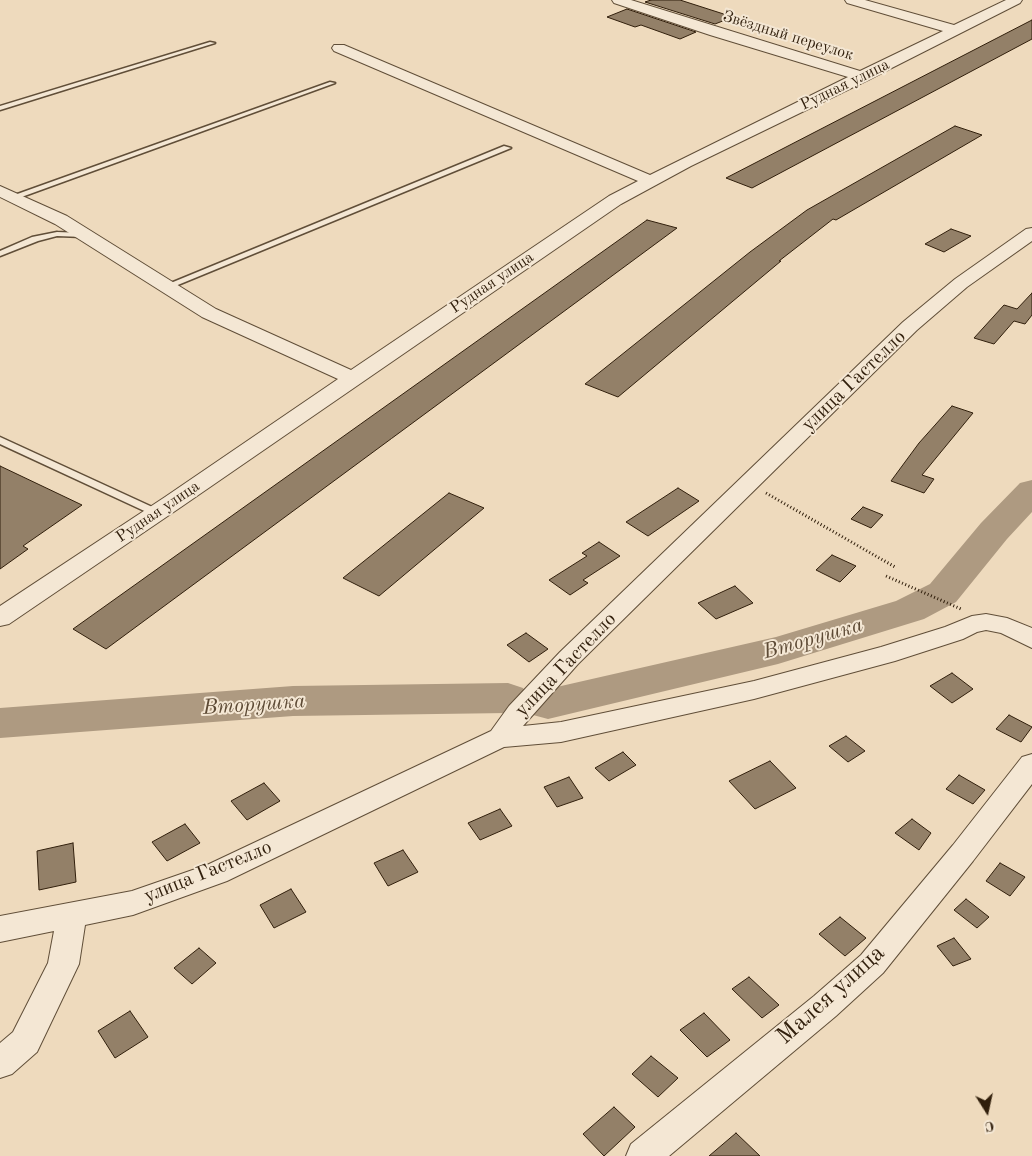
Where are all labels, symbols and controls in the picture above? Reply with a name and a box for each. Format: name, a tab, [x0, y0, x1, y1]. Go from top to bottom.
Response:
street label: Звёздный переулок	[720, 7, 856, 65]
street label: Рудная улица	[797, 55, 893, 115]
street label: Рудная улица	[446, 248, 538, 318]
street label: улица Гастелло	[797, 325, 911, 437]
street label: Рудная улица	[112, 477, 204, 547]
street label: улица Гастелло	[510, 608, 622, 722]
water label: Вторушка	[760, 613, 866, 665]
water label: Вторушка	[202, 689, 306, 721]
street label: улица Гастелло	[140, 835, 276, 909]
street label: Малея улица	[771, 939, 891, 1051]
north arrow	[962, 1086, 1012, 1136]
text: С	[984, 1118, 995, 1133]

